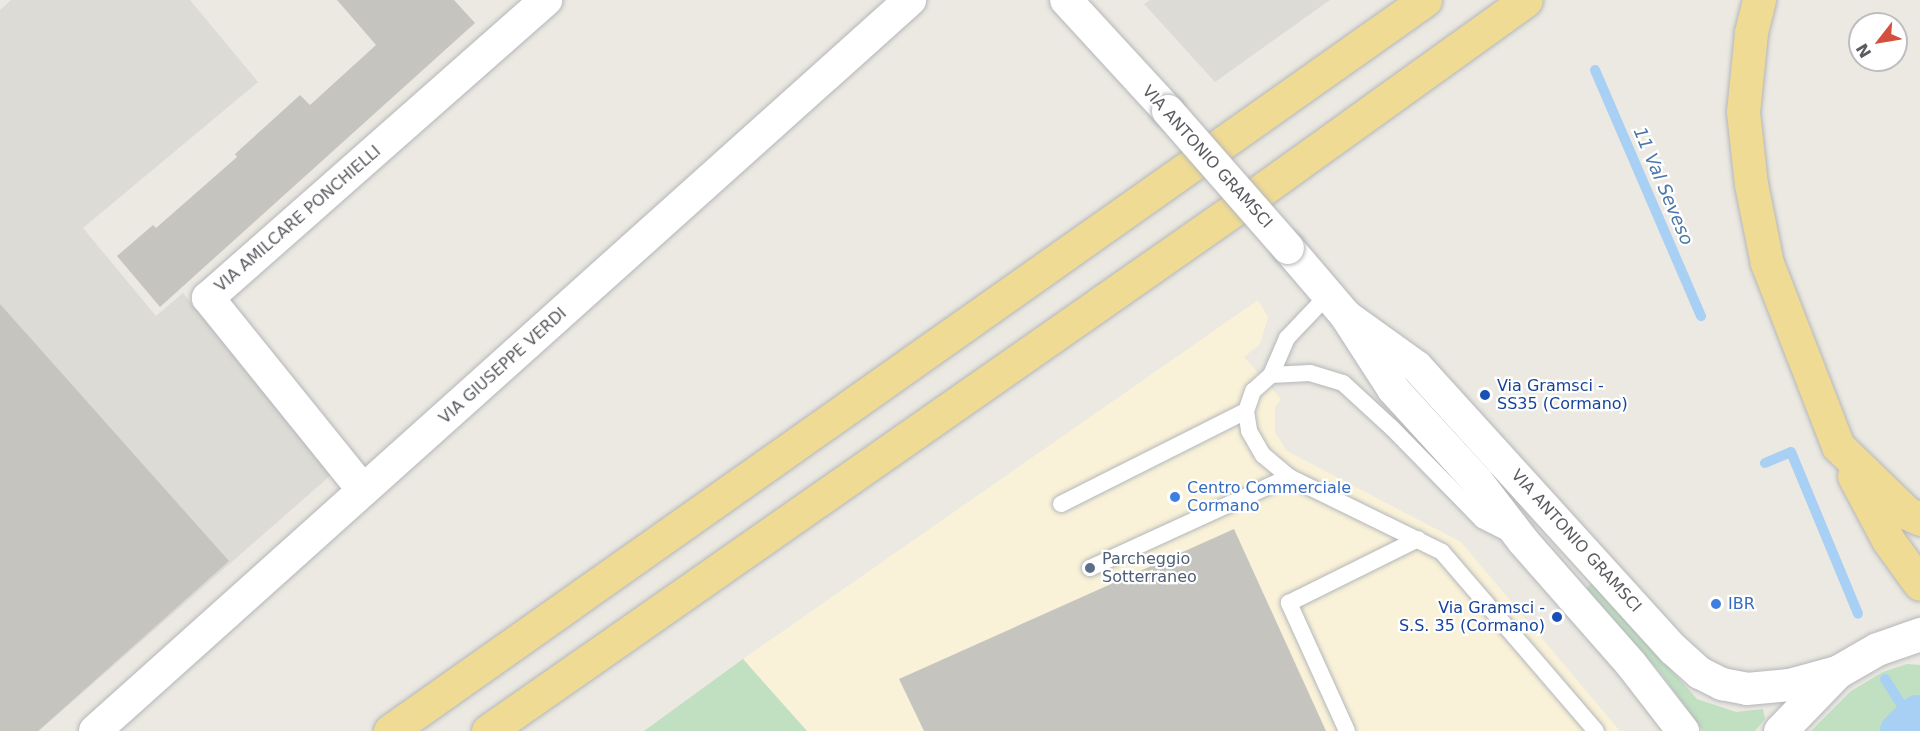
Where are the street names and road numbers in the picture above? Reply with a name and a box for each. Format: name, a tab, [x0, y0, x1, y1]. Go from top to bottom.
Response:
street label: VIA ANTONIO GRAMSCI	[1138, 82, 1276, 232]
street label: VIA AMILCARE PONCHIELLI	[211, 142, 385, 296]
street label: VIA GIUSEPPE VERDI	[435, 304, 571, 428]
street label: VIA ANTONIO GRAMSCI	[1507, 466, 1645, 616]

